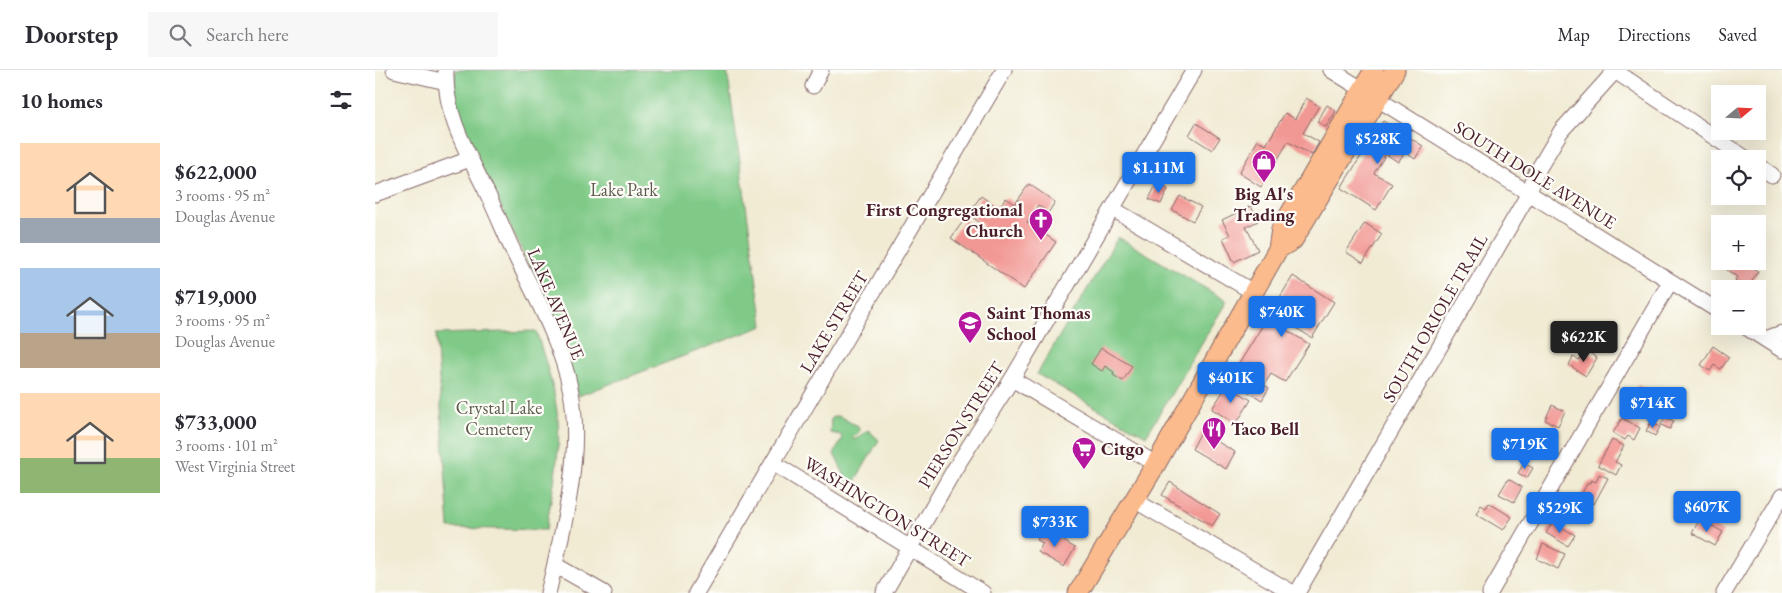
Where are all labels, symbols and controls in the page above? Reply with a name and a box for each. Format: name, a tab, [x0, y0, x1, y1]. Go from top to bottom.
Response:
search box	[148, 12, 498, 57]
text: Doorstep	[25, 19, 118, 50]
icon: search	[166, 21, 194, 49]
text: Search here	[206, 22, 289, 47]
text: Map	[1558, 23, 1590, 46]
text: Directions	[1618, 23, 1690, 46]
text: Saved	[1718, 23, 1757, 46]
north arrow	[1711, 85, 1766, 140]
map controls	[1711, 85, 1766, 335]
icon: filters	[327, 86, 355, 114]
text: 10 homes	[20, 87, 103, 114]
street label: SOUTH DOLE AVENUE	[1450, 115, 1621, 234]
pin: $528K	[1343, 122, 1413, 165]
text: $528K	[1356, 128, 1400, 149]
shop icon: Big Al's Trading	[1251, 149, 1277, 183]
button: locate	[1711, 150, 1766, 205]
pin: $1.11M	[1118, 152, 1200, 194]
text: $1.11M	[1133, 157, 1185, 178]
text: $622,000	[175, 158, 257, 185]
icon: home	[60, 163, 120, 223]
park label: Lake Park	[590, 178, 658, 201]
place label: Big Al's Trading	[1233, 182, 1296, 226]
text: 3 rooms · 95 m²	[175, 185, 270, 206]
place label: First Congregational Church	[866, 198, 1023, 242]
text: Douglas Avenue	[175, 206, 275, 227]
church icon: First Congregational Church	[1028, 207, 1054, 241]
button: +	[1711, 215, 1766, 270]
street label: SOUTH ORIOLE TRAIL	[1377, 229, 1493, 406]
street label: LAKE AVENUE	[523, 245, 590, 363]
street label: LAKE STREET	[794, 266, 873, 377]
button: −	[1711, 280, 1766, 335]
text: $719,000	[175, 283, 257, 310]
icon: home	[60, 288, 120, 348]
pin: $740K	[1247, 296, 1317, 338]
place label: Saint Thomas School	[987, 301, 1091, 345]
text: $740K	[1260, 301, 1304, 322]
text: 3 rooms · 95 m²	[175, 310, 270, 331]
school or university icon: Saint Thomas School	[957, 310, 983, 344]
pin: $622K	[1549, 320, 1619, 363]
text: $622K	[1562, 326, 1606, 347]
text: Douglas Avenue	[175, 331, 275, 352]
street label: PIERSON STREET	[912, 357, 1009, 492]
pin: $401K	[1196, 362, 1266, 404]
text: $401K	[1209, 367, 1253, 388]
pin: $714K	[1618, 386, 1688, 429]
text: $714K	[1631, 392, 1675, 413]
park label: Crystal Lake Cemetery	[456, 396, 542, 440]
text: $733,000	[175, 408, 257, 435]
icon: home	[60, 413, 120, 473]
restaurant icon: Taco Bell	[1201, 416, 1227, 450]
place label: Taco Bell	[1231, 417, 1299, 440]
pin: $719K	[1490, 428, 1560, 470]
text: $719K	[1503, 433, 1547, 454]
text: 3 rooms · 101 m²	[175, 435, 278, 456]
supermarket icon: Citgo	[1071, 436, 1097, 470]
place label: Citgo	[1101, 437, 1144, 460]
street label: WASHINGTON STREET	[800, 451, 976, 573]
text: West Virginia Street	[175, 456, 295, 477]
pin: $607K	[1672, 490, 1742, 533]
pin: $529K	[1525, 492, 1595, 534]
text: $607K	[1685, 496, 1729, 517]
text: $529K	[1538, 497, 1582, 518]
pin: $733K	[1020, 506, 1090, 548]
text: $733K	[1033, 511, 1077, 532]

